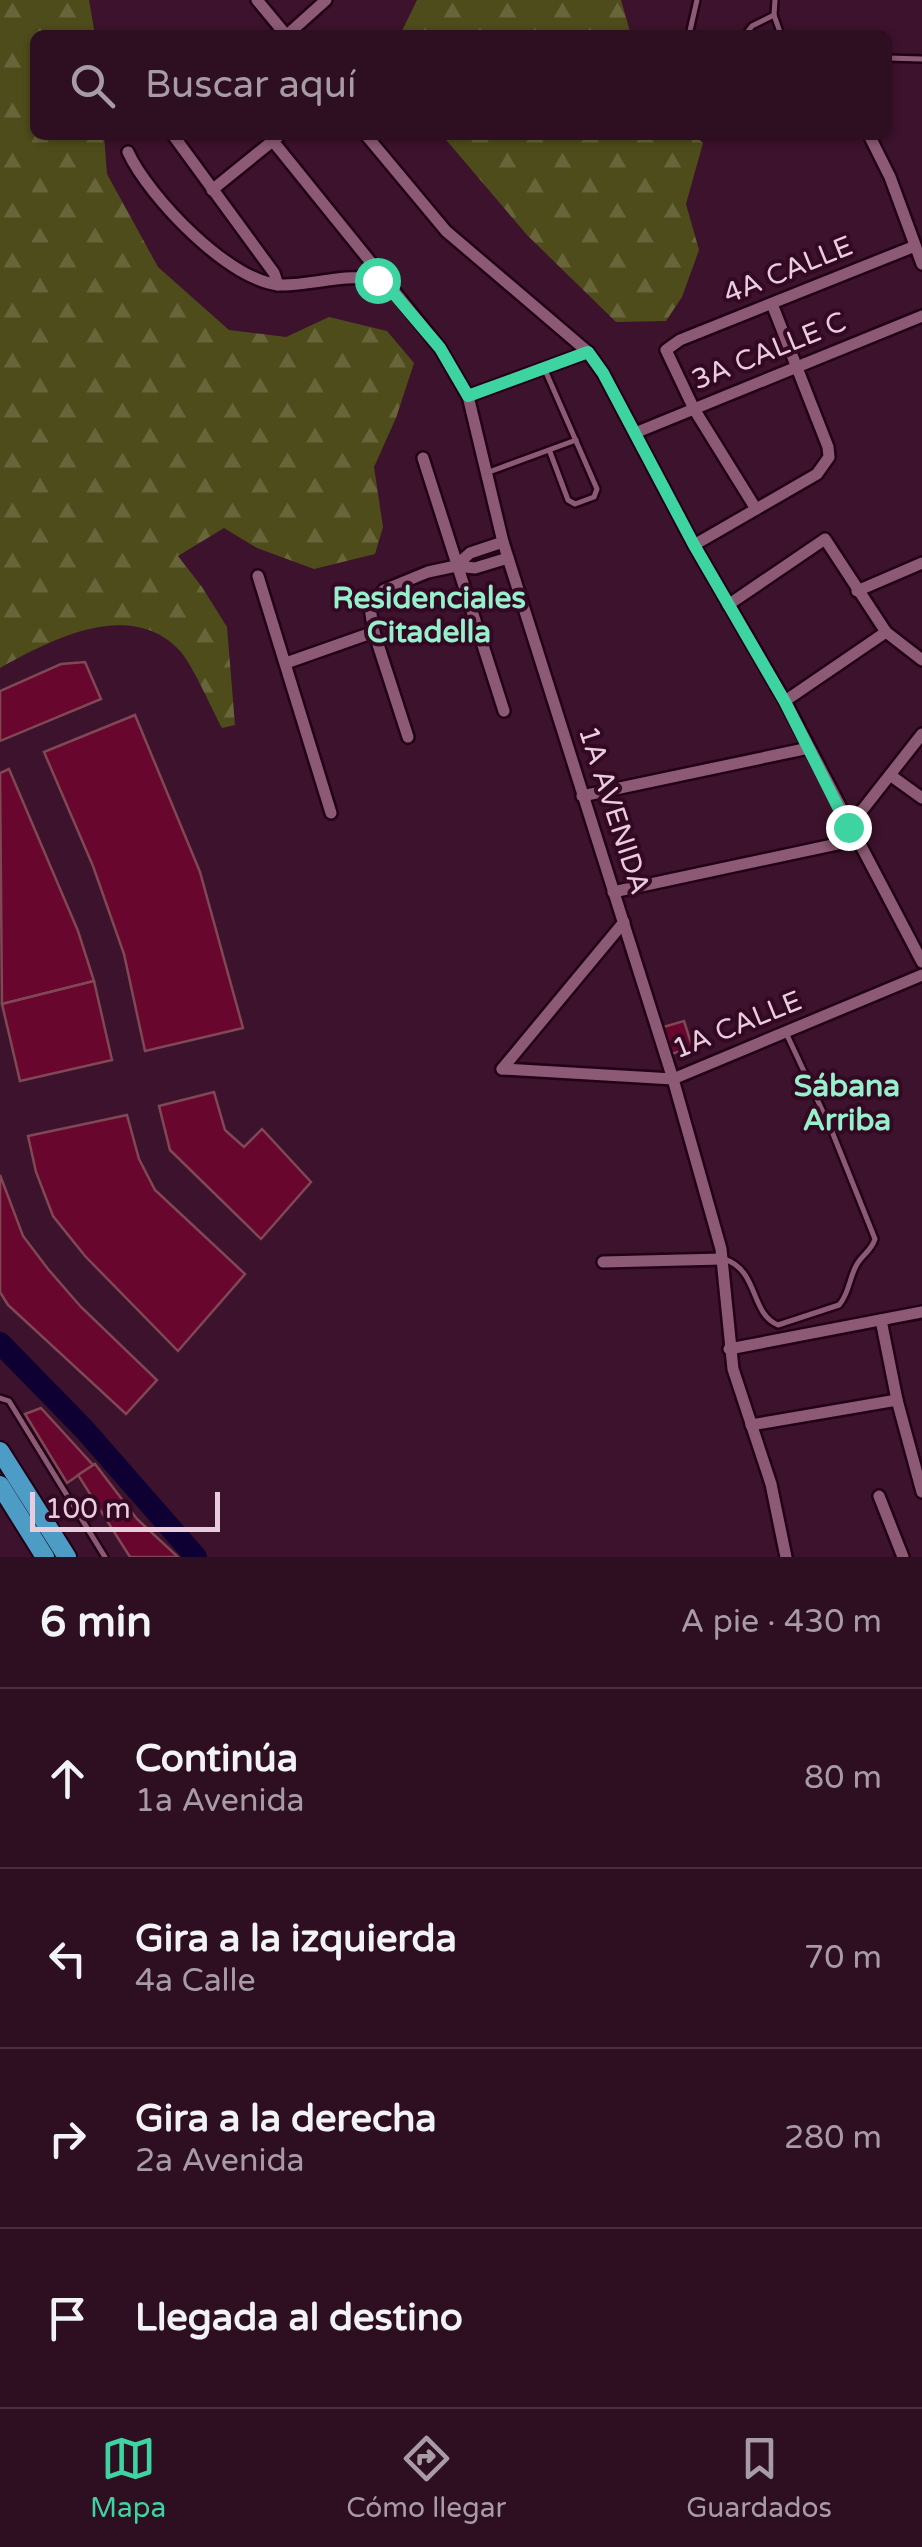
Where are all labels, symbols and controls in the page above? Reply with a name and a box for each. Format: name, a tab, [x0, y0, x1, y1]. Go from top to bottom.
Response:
search box	[30, 30, 892, 140]
icon: search	[65, 58, 120, 113]
text: Buscar aquí	[145, 62, 356, 108]
street label: 4A CALLE	[718, 229, 858, 311]
route start	[355, 258, 401, 304]
street label: 3A CALLE C	[687, 305, 851, 397]
district label: Residenciales Citadella	[332, 580, 526, 651]
street label: 1A AVENIDA	[571, 722, 657, 898]
route end	[826, 805, 872, 851]
street label: 1A CALLE	[667, 984, 807, 1066]
district label: Sábana Arriba	[794, 1068, 900, 1139]
scale bar	[30, 1487, 220, 1532]
text: 100 m	[45, 1492, 131, 1526]
text: 6 min	[40, 1597, 152, 1648]
text: A pie · 430 m	[681, 1603, 882, 1641]
text: Continúa	[135, 1736, 298, 1782]
icon: ahead	[40, 1751, 95, 1806]
text: 80 m	[804, 1759, 882, 1797]
text: 1a Avenida	[135, 1782, 305, 1820]
text: Gira a la izquierda	[135, 1916, 457, 1962]
icon: left	[40, 1931, 95, 1986]
text: 70 m	[804, 1939, 882, 1977]
text: 4a Calle	[135, 1962, 256, 2000]
text: Gira a la derecha	[135, 2096, 437, 2142]
icon: right	[40, 2111, 95, 2166]
text: 280 m	[784, 2119, 882, 2157]
text: 2a Avenida	[135, 2142, 305, 2180]
icon: arrive	[40, 2291, 95, 2346]
text: Llegada al destino	[135, 2295, 463, 2341]
tab: Mapa	[90, 2431, 166, 2525]
tab: Cómo llegar	[346, 2431, 506, 2525]
tab: Guardados	[686, 2431, 832, 2525]

